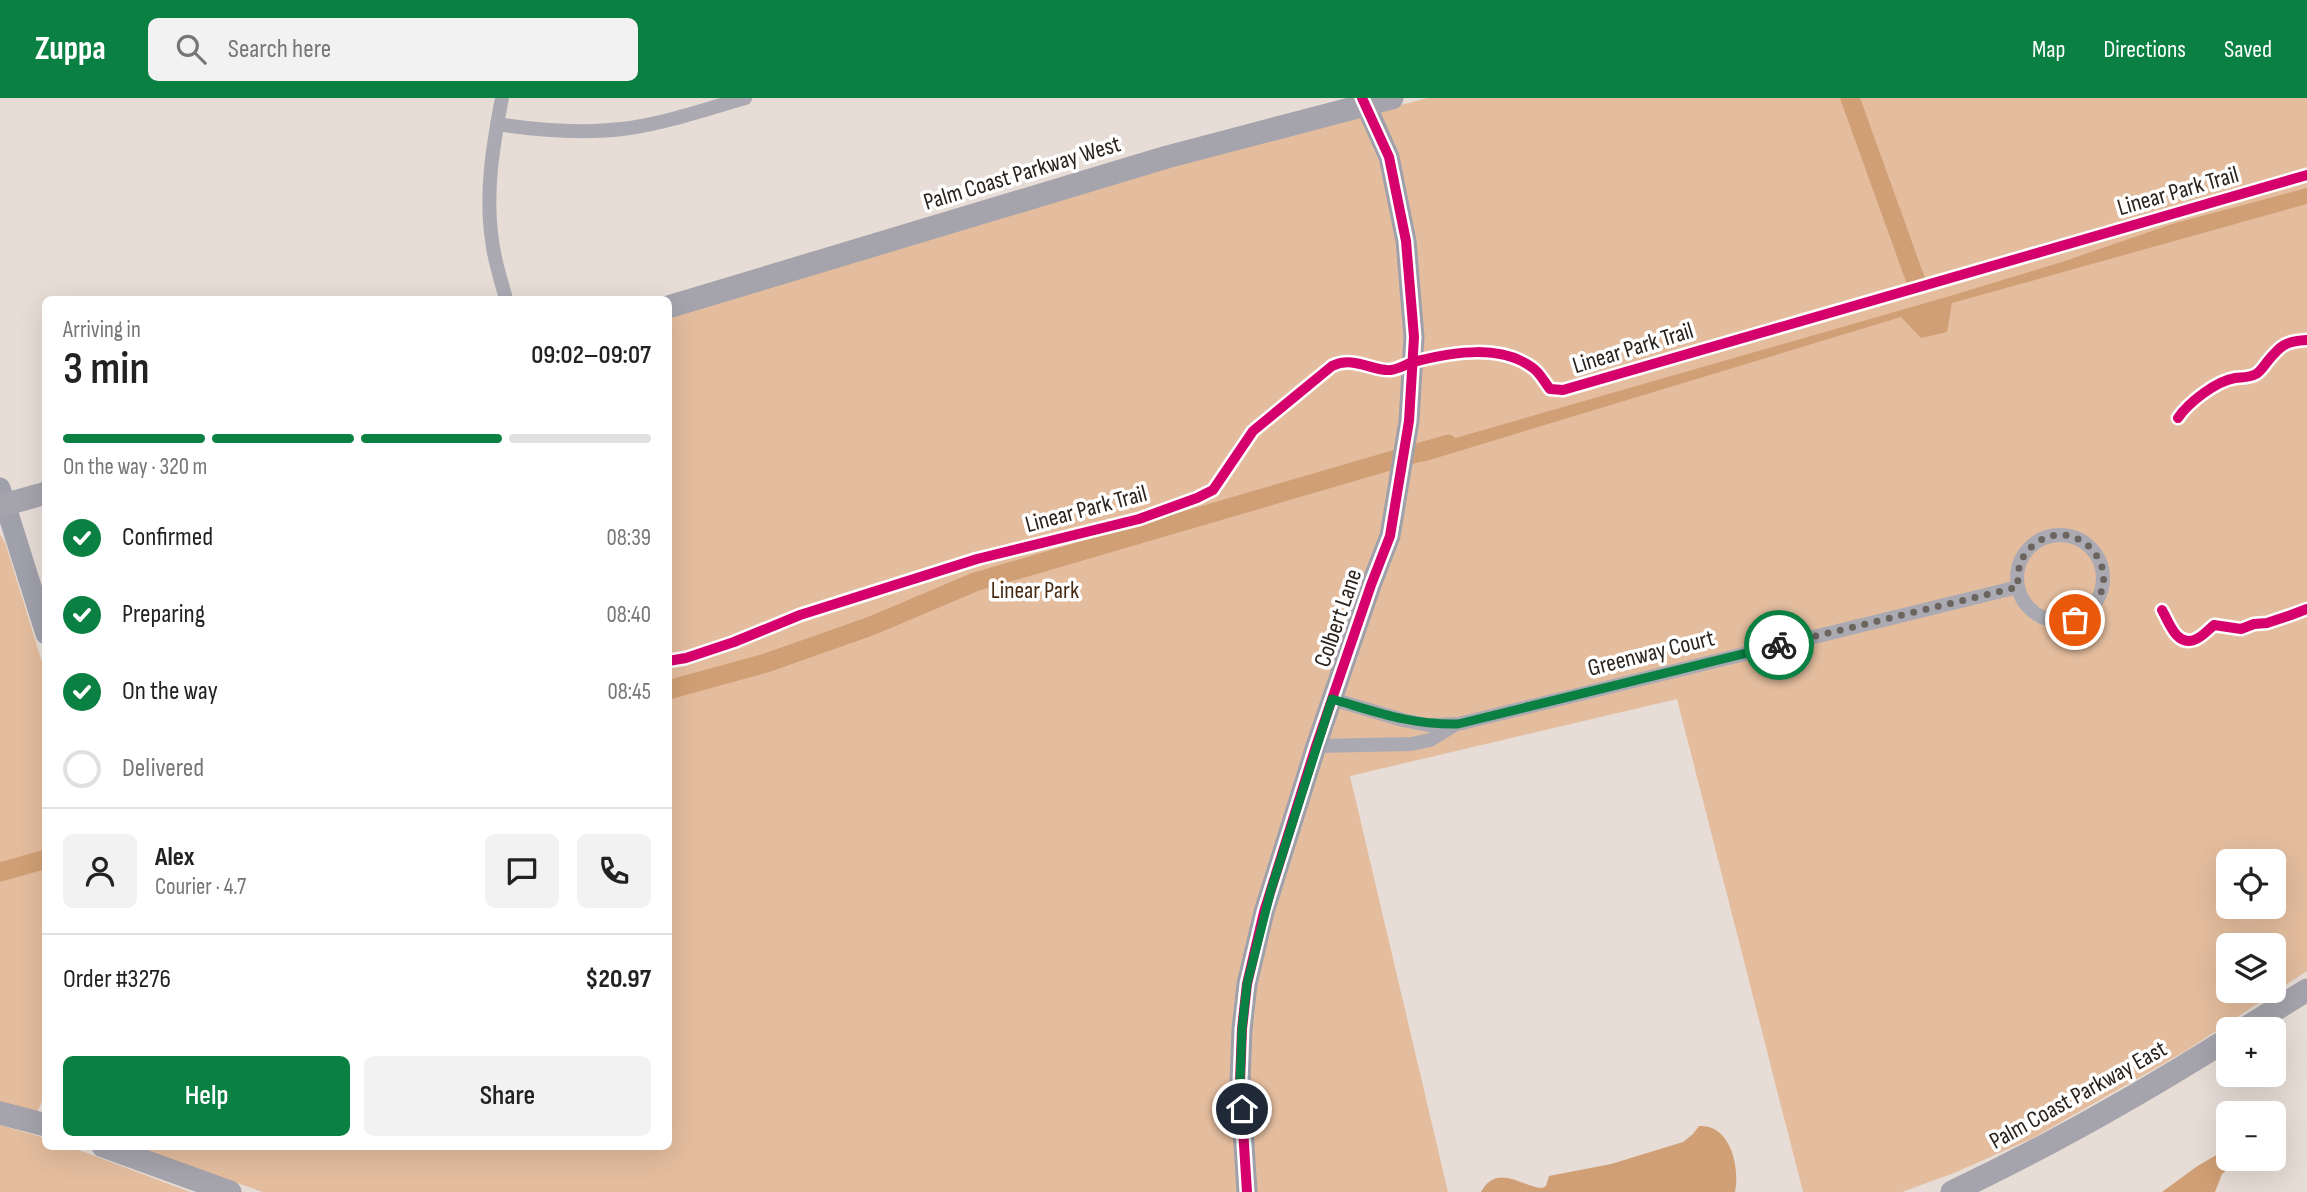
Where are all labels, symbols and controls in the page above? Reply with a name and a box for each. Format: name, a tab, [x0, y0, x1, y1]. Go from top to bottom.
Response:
search box	[148, 18, 638, 81]
text: Zuppa	[35, 29, 106, 69]
icon: search	[172, 30, 210, 68]
text: Search here	[228, 34, 331, 65]
text: Map	[2032, 35, 2065, 64]
text: Directions	[2103, 35, 2186, 64]
text: Saved	[2224, 35, 2272, 64]
street label: Palm Coast Parkway West	[920, 129, 1124, 217]
street label: Linear Park Trail	[2114, 160, 2242, 222]
text: Arriving in	[63, 316, 141, 344]
street label: Linear Park Trail	[1569, 316, 1697, 380]
text: 09:02–09:07	[531, 340, 651, 371]
text: 3 min	[63, 342, 150, 397]
text: On the way · 320 m	[63, 453, 207, 481]
street label: Linear Park Trail	[1022, 479, 1150, 539]
icon: check	[63, 519, 101, 557]
text: Confirmed	[122, 522, 213, 553]
text: 08:39	[606, 524, 651, 552]
street label: Colbert Lane	[1308, 565, 1368, 671]
park label: Linear Park	[991, 576, 1079, 605]
pin	[2045, 590, 2105, 650]
icon: check	[63, 596, 101, 634]
text: Preparing	[122, 599, 205, 630]
text: 08:40	[606, 601, 651, 629]
icon: bag	[2056, 601, 2094, 639]
courier	[1744, 610, 1814, 680]
street label: Greenway Court	[1585, 623, 1717, 683]
icon: bike	[1760, 626, 1798, 664]
icon: check	[63, 673, 101, 711]
text: On the way	[122, 676, 218, 707]
text: 08:45	[607, 678, 651, 706]
text: Delivered	[122, 753, 204, 784]
button: person	[63, 834, 137, 908]
button: chat	[485, 834, 559, 908]
button: phone	[577, 834, 651, 908]
text: Alex	[155, 842, 195, 873]
map controls	[2216, 849, 2286, 1171]
button: locate	[2216, 849, 2286, 919]
text: Courier · 4.7	[155, 873, 246, 901]
button: layers	[2216, 933, 2286, 1003]
text: Order #3276	[63, 964, 171, 995]
text: $20.97	[585, 964, 651, 995]
button: +	[2216, 1017, 2286, 1087]
street label: Palm Coast Parkway East	[1984, 1034, 2172, 1156]
button: Help	[63, 1056, 350, 1136]
button: Share	[364, 1056, 651, 1136]
pin	[1212, 1079, 1272, 1139]
icon: home	[1223, 1090, 1261, 1128]
button: −	[2216, 1101, 2286, 1171]

